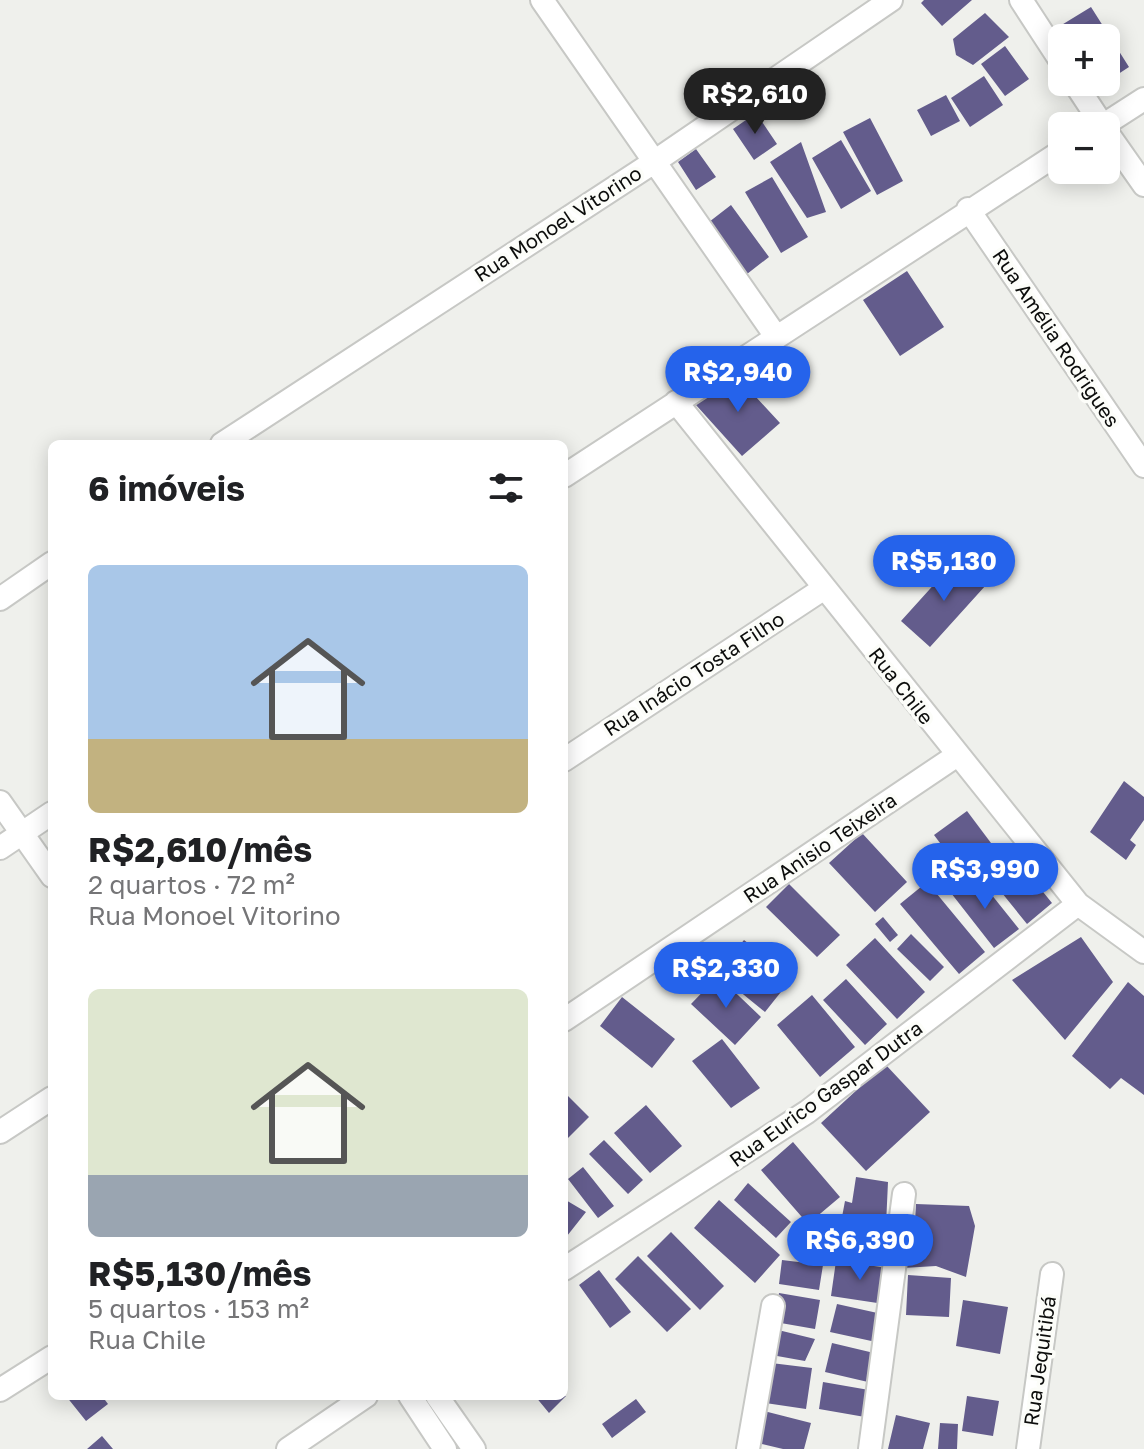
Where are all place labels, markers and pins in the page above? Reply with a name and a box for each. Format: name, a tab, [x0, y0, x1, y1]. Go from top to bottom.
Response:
pin: R$2,610	[681, 68, 829, 136]
pin: R$2,940	[664, 346, 812, 414]
pin: R$5,130	[870, 535, 1018, 603]
pin: R$3,990	[911, 843, 1059, 911]
pin: R$2,330	[652, 942, 800, 1010]
pin: R$6,390	[786, 1214, 934, 1282]

